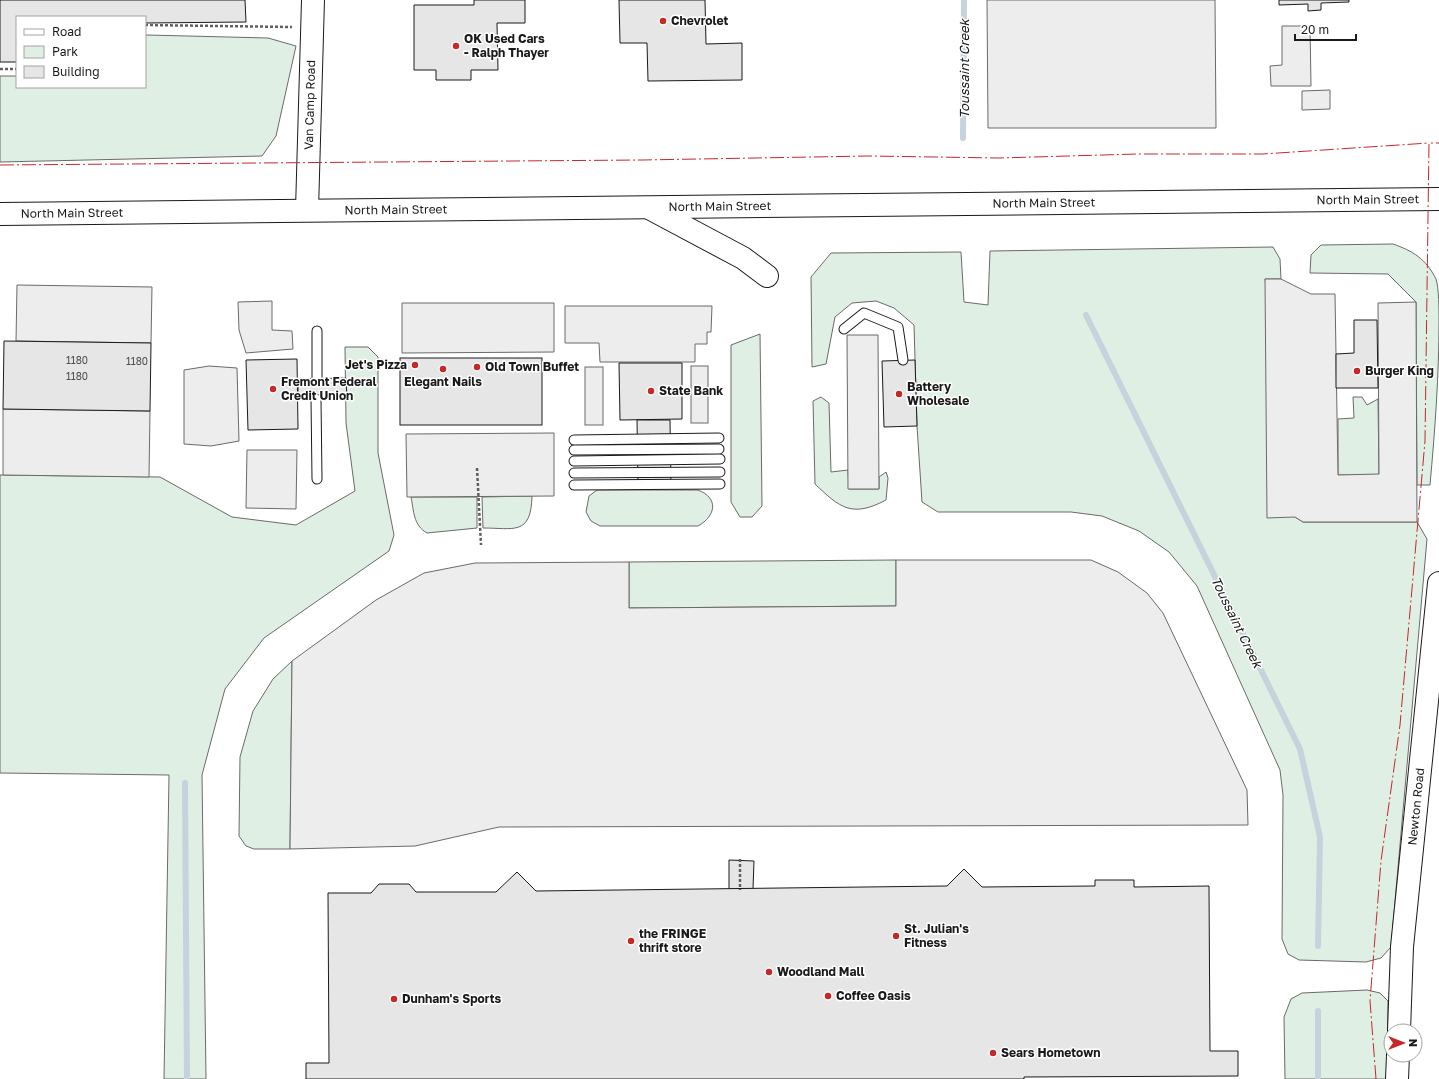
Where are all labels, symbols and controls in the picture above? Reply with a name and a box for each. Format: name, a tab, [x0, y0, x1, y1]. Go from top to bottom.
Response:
place label: Chevrolet	[671, 13, 729, 28]
legend	[16, 16, 146, 88]
marker: Chevrolet	[658, 16, 668, 26]
scale bar	[1295, 16, 1356, 42]
water label: Toussaint Creek	[956, 18, 972, 119]
text: 20 m	[1301, 22, 1329, 37]
text: Road	[52, 24, 81, 39]
place label: OK Used Cars - Ralph Thayer	[464, 31, 549, 60]
marker: OK Used Cars - Ralph Thayer	[451, 41, 461, 51]
text: Park	[52, 44, 78, 59]
street label: Van Camp Road	[301, 60, 318, 150]
text: Building	[52, 64, 100, 79]
street label: North Main Street	[1316, 191, 1420, 207]
street label: North Main Street	[992, 195, 1096, 211]
street label: North Main Street	[668, 198, 772, 214]
street label: North Main Street	[345, 201, 448, 217]
street label: North Main Street	[21, 205, 124, 221]
house number: 1180	[66, 354, 88, 366]
house number: 1180	[126, 355, 148, 367]
place label: Jet's Pizza	[345, 357, 407, 372]
place label: Old Town Buffet	[485, 359, 579, 374]
marker: Jet's Pizza	[410, 360, 420, 370]
marker: Old Town Buffet	[472, 362, 482, 372]
place label: Burger King	[1365, 363, 1434, 378]
marker: Elegant Nails	[438, 364, 448, 374]
marker: Burger King	[1352, 366, 1362, 376]
house number: 1180	[66, 370, 88, 382]
place label: Fremont Federal Credit Union	[281, 374, 377, 403]
place label: Elegant Nails	[404, 374, 482, 389]
place label: Battery Wholesale	[907, 379, 969, 408]
place label: State Bank	[659, 383, 723, 398]
marker: Fremont Federal Credit Union	[268, 384, 278, 394]
marker: State Bank	[646, 386, 656, 396]
marker: Battery Wholesale	[894, 389, 904, 399]
water label: Toussaint Creek	[1208, 574, 1267, 672]
street label: Newton Road	[1404, 767, 1427, 846]
place label: St. Julian's Fitness	[904, 921, 969, 950]
place label: the FRINGE thrift store	[639, 926, 706, 955]
marker: St. Julian's Fitness	[891, 931, 901, 941]
marker: the FRINGE thrift store	[626, 936, 636, 946]
place label: Woodland Mall	[777, 964, 864, 979]
marker: Woodland Mall	[764, 967, 774, 977]
place label: Coffee Oasis	[836, 988, 911, 1003]
place label: Dunham's Sports	[402, 991, 502, 1006]
marker: Coffee Oasis	[823, 991, 833, 1001]
marker: Dunham's Sports	[389, 994, 399, 1004]
north arrow	[1383, 1023, 1423, 1063]
text: N	[1407, 1039, 1420, 1047]
place label: Sears Hometown	[1001, 1045, 1100, 1060]
marker: Sears Hometown	[988, 1048, 998, 1058]

